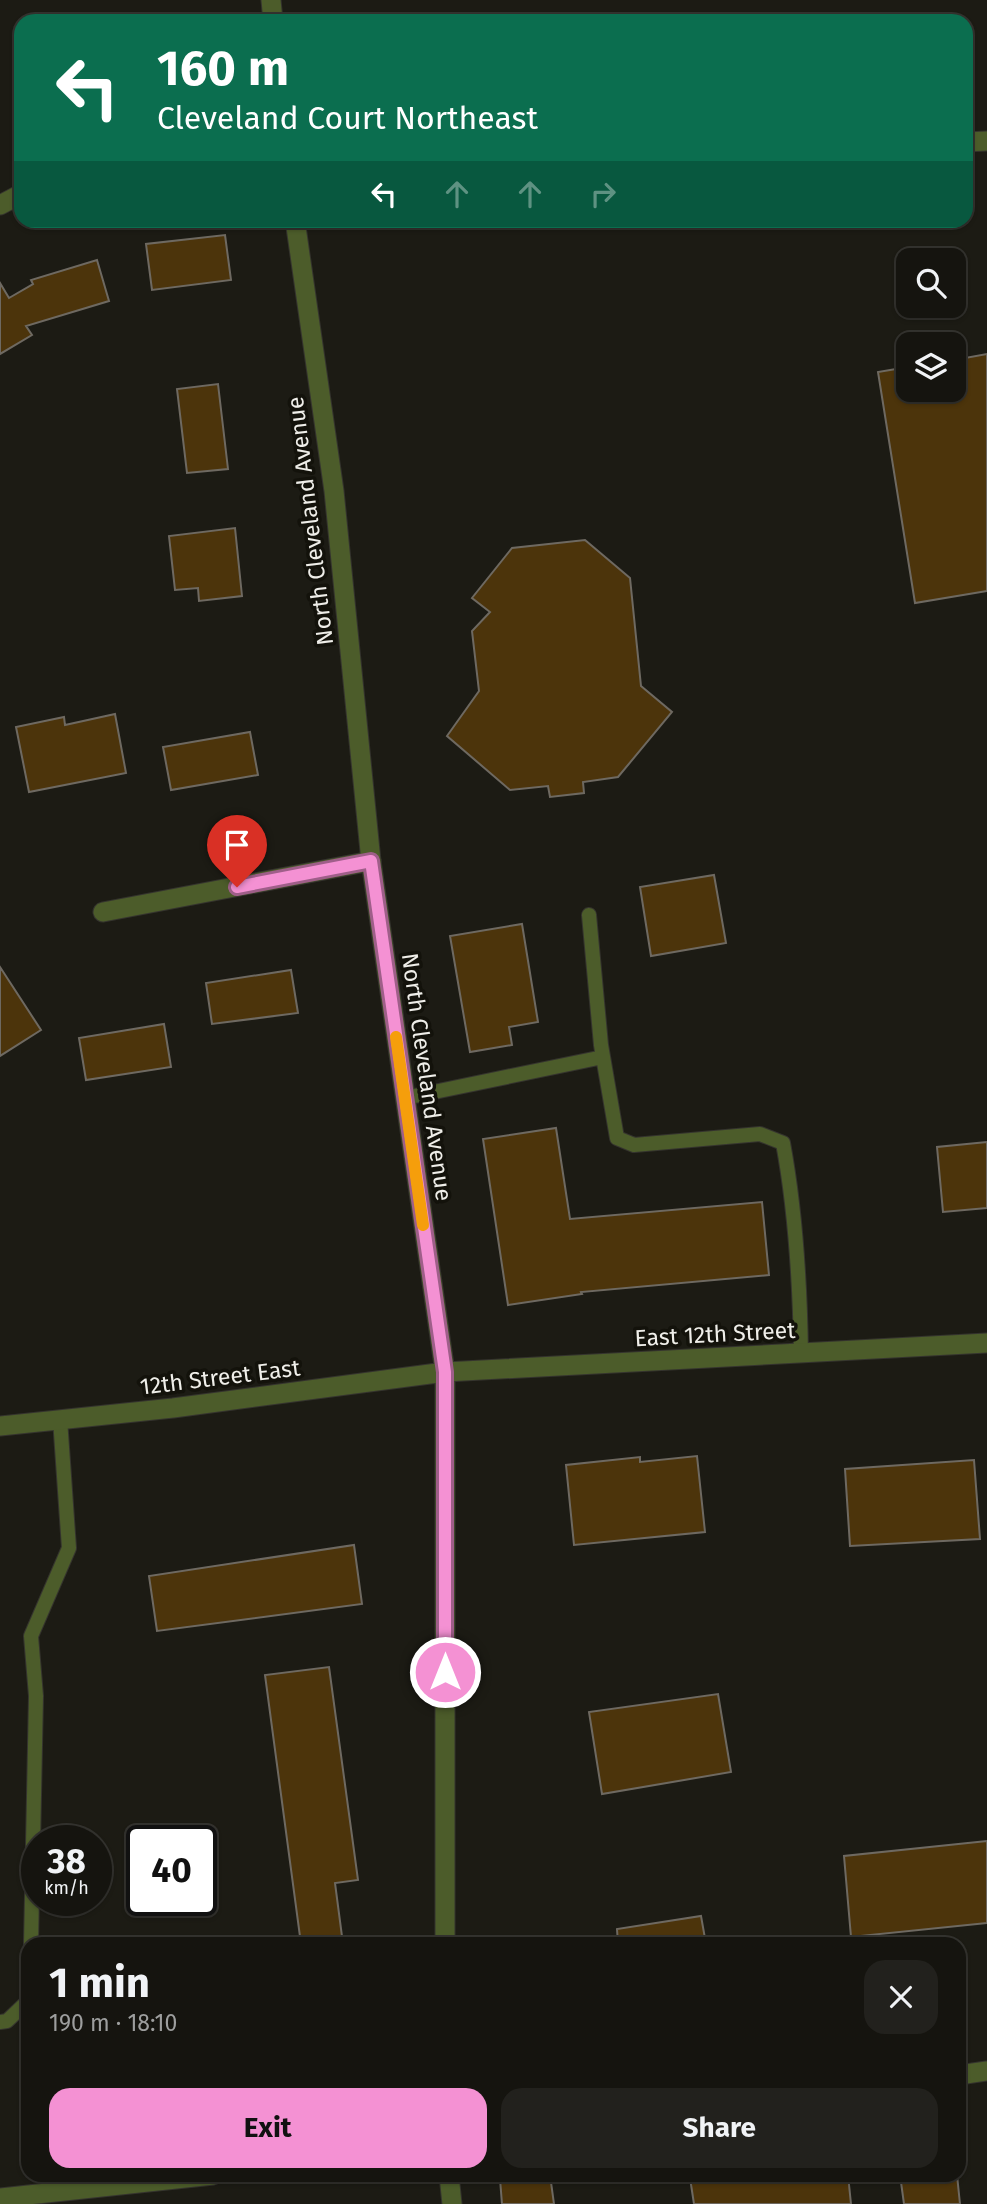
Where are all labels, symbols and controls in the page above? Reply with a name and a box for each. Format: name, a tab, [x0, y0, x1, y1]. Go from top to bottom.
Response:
text: 160 m	[157, 39, 289, 98]
icon: left	[42, 42, 133, 133]
text: Cleveland Court Northeast	[157, 99, 538, 137]
icon: left	[365, 175, 403, 213]
icon: ahead	[438, 175, 476, 213]
icon: ahead	[511, 175, 549, 213]
icon: right	[584, 175, 622, 213]
map controls	[896, 248, 966, 402]
button: search	[896, 248, 966, 318]
button: layers	[896, 332, 966, 402]
street label: North Cleveland Avenue	[281, 395, 339, 647]
pin	[207, 815, 267, 887]
icon: arrive	[218, 826, 256, 864]
street label: North Cleveland Avenue	[396, 951, 458, 1203]
street label: East 12th Street	[634, 1316, 797, 1352]
street label: 12th Street East	[138, 1353, 302, 1401]
position arrow	[408, 1635, 482, 1709]
speed limit sign: 40	[126, 1825, 217, 1916]
text: 38	[47, 1840, 86, 1882]
text: km/h	[44, 1877, 89, 1899]
text: 1 min	[49, 1958, 150, 2008]
button: close	[864, 1960, 938, 2034]
text: 190 m · 18:10	[49, 2009, 177, 2037]
button: Exit	[49, 2088, 487, 2168]
button: Share	[501, 2088, 938, 2168]

